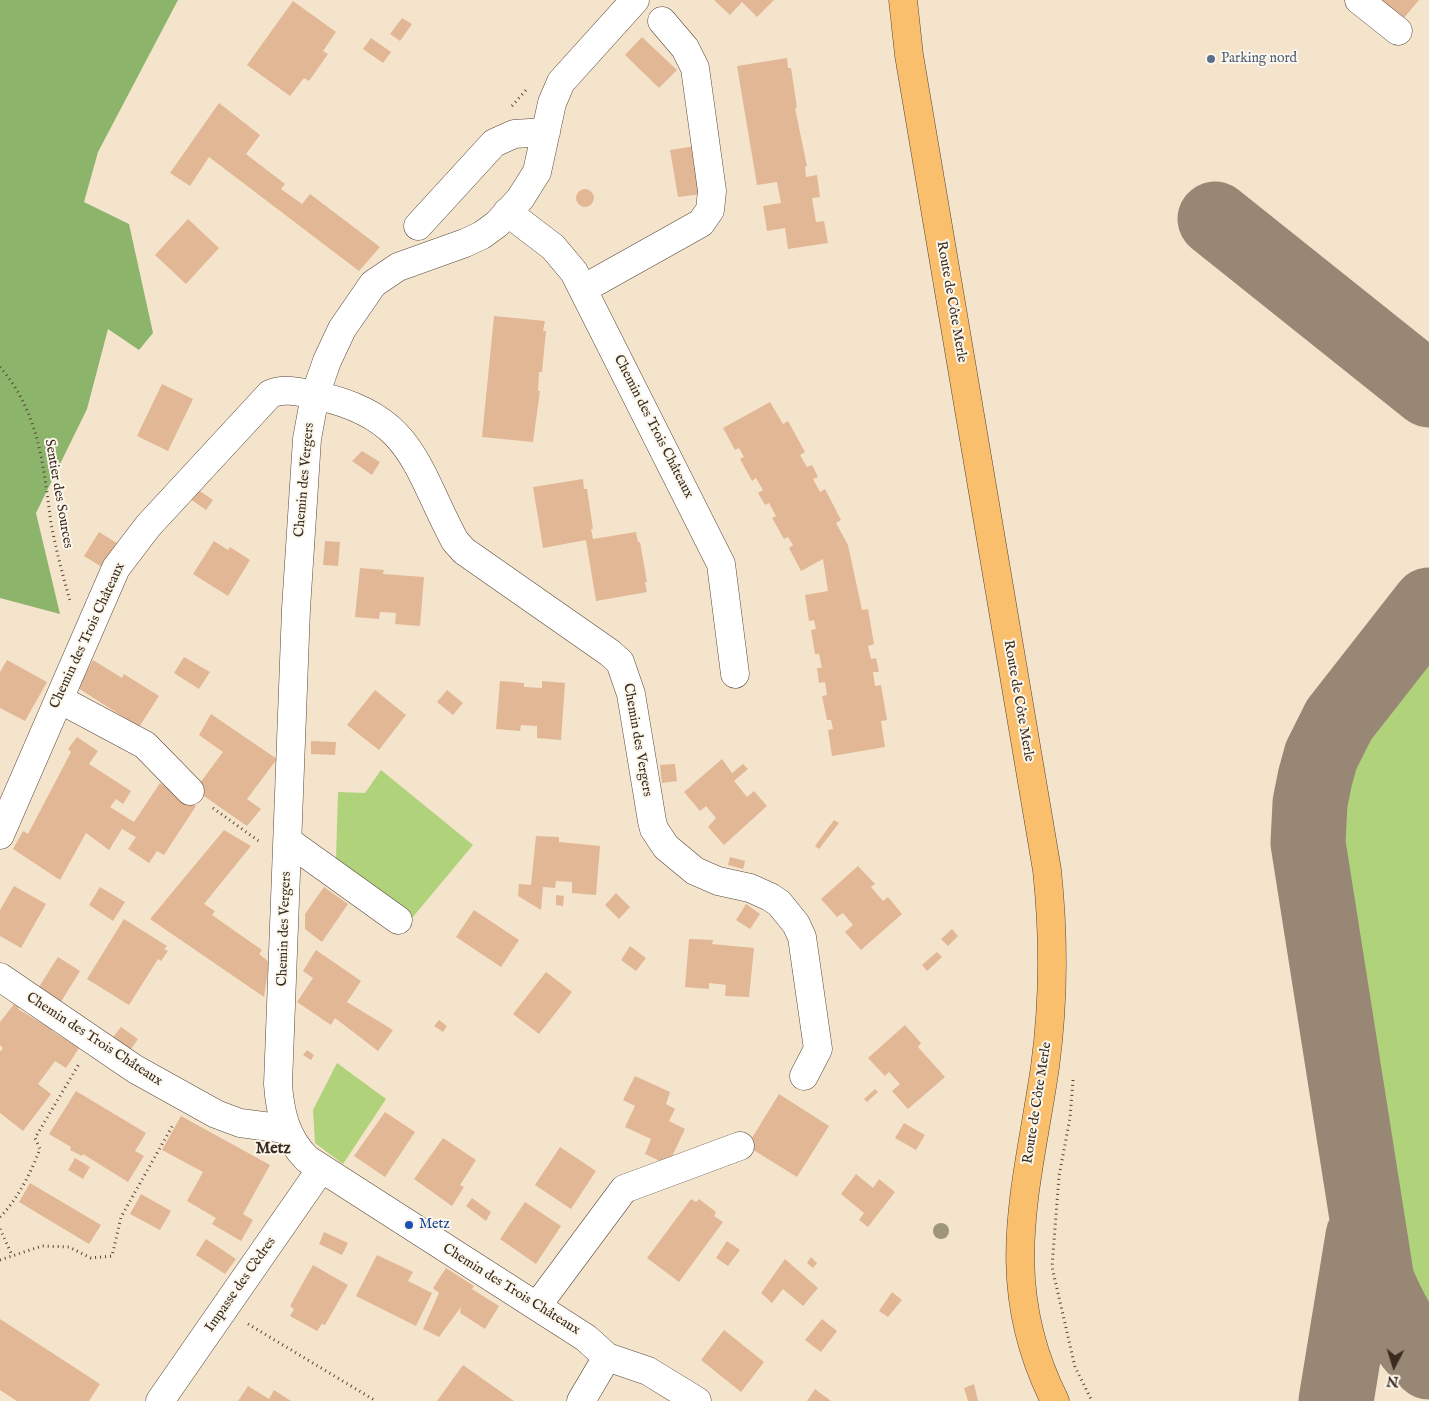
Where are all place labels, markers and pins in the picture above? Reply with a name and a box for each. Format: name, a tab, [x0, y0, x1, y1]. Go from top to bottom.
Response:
place label: Parking nord	[1221, 51, 1297, 67]
marker: Parking nord	[1205, 53, 1217, 65]
place label: Metz	[419, 1217, 450, 1233]
marker: Metz	[403, 1219, 415, 1231]

